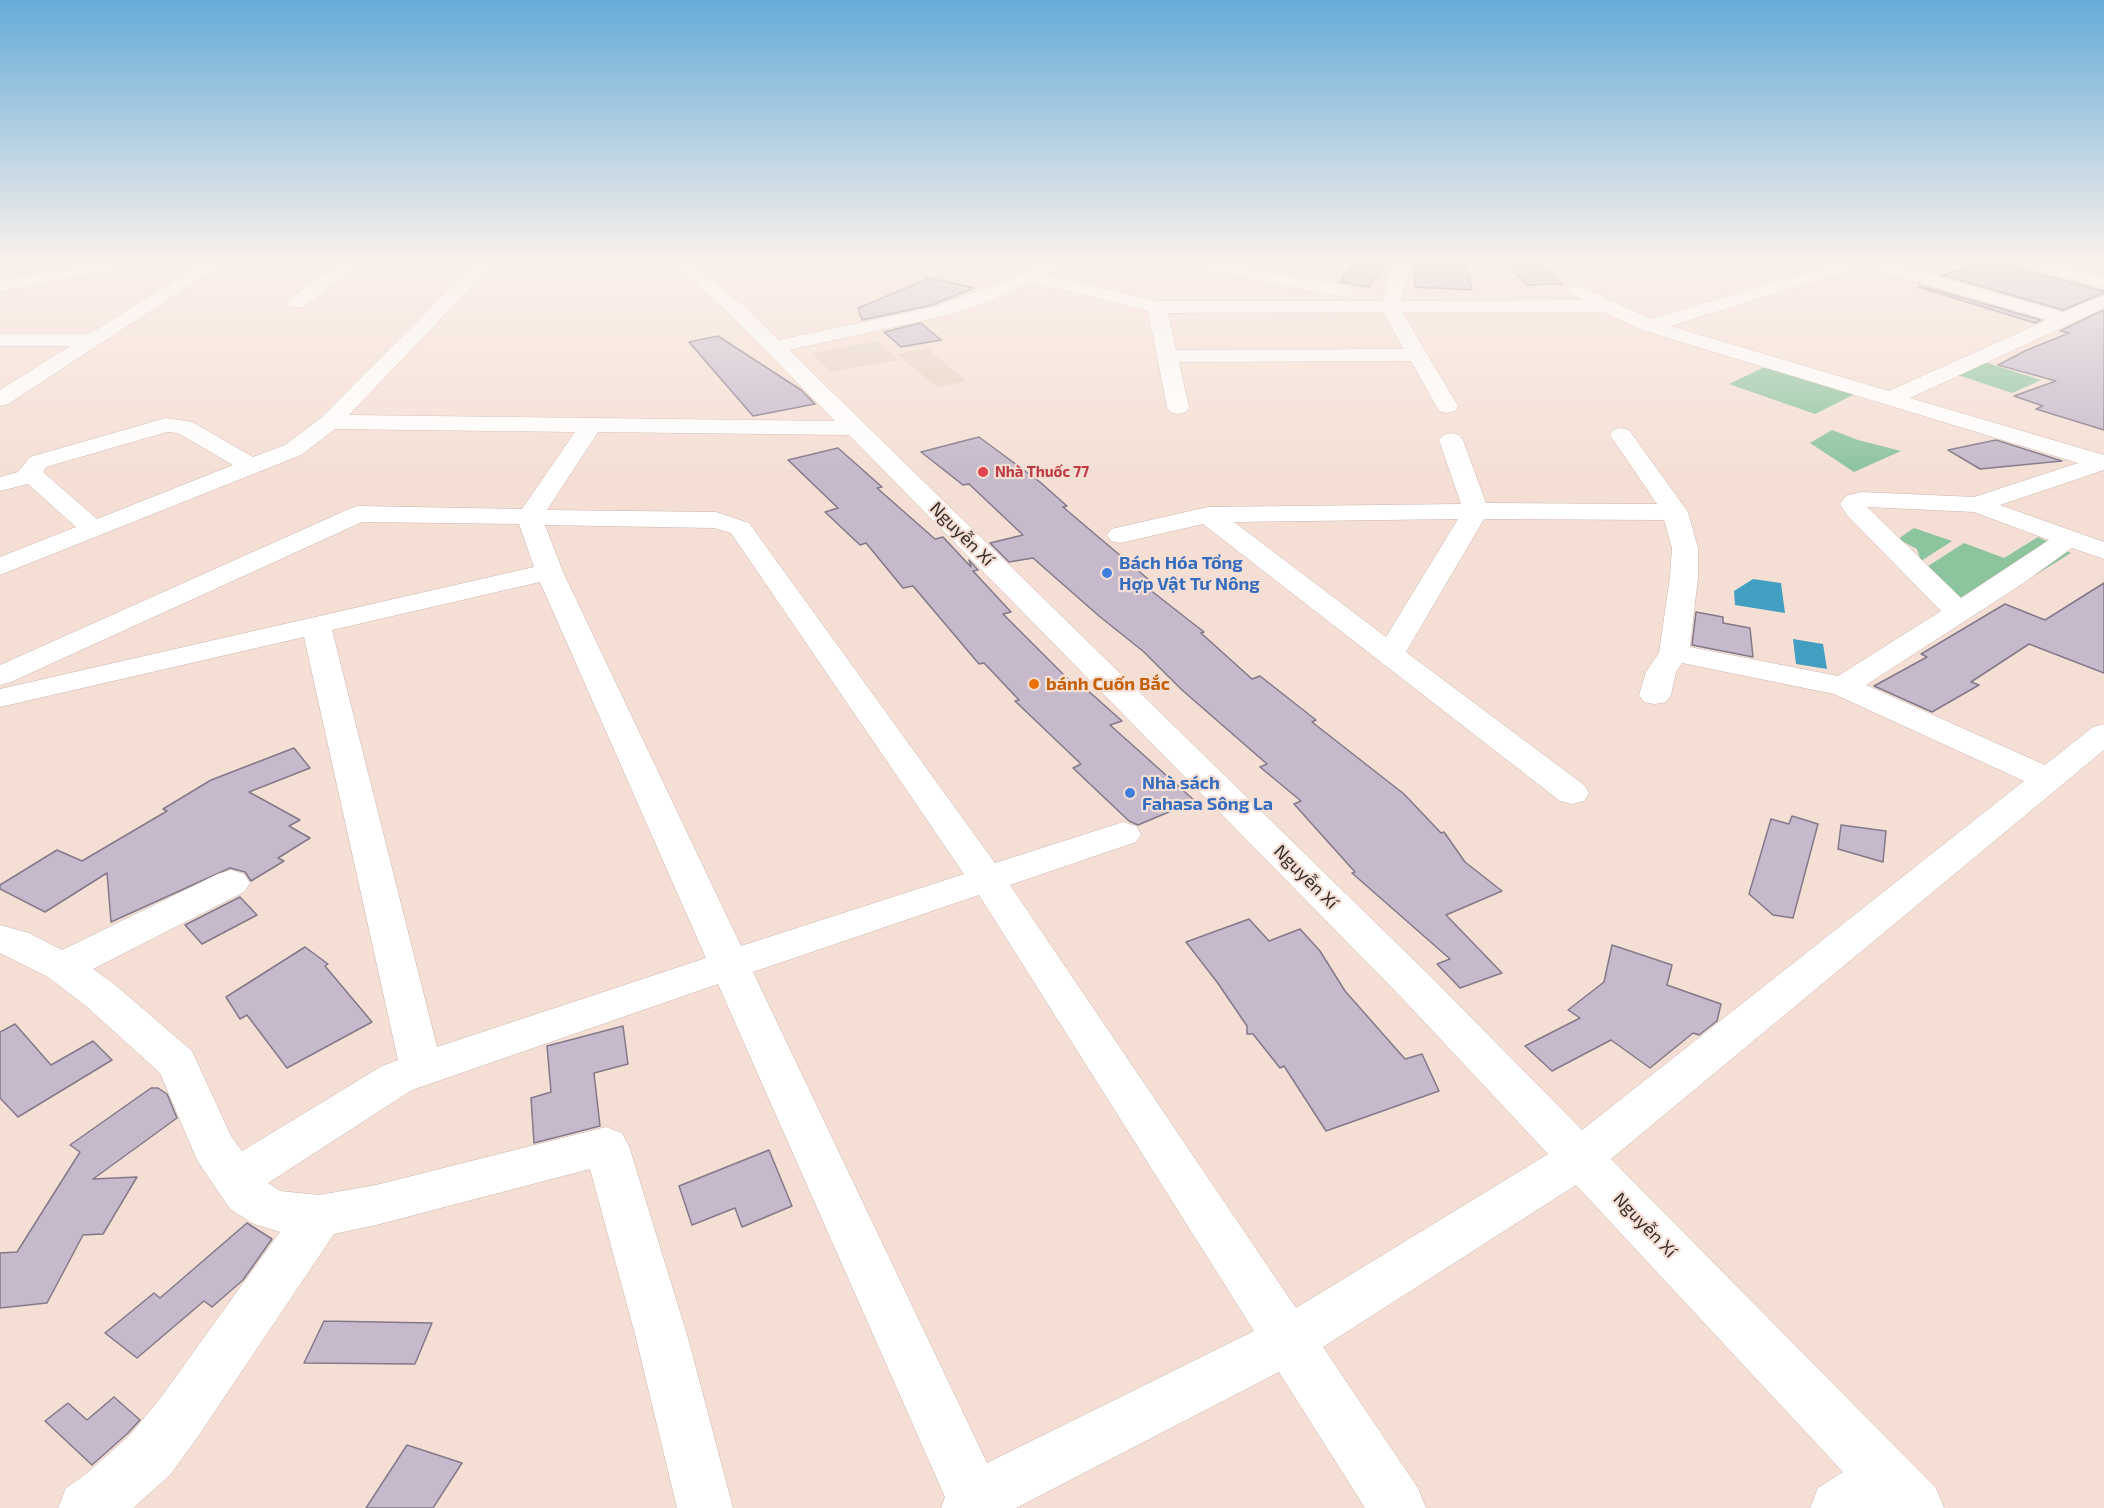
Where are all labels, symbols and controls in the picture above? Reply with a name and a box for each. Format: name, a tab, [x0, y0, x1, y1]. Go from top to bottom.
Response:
place label: Nhà Thuốc 77	[995, 463, 1089, 481]
marker: Nhà Thuốc 77	[976, 465, 990, 479]
street label: Nguyễn Xí	[925, 497, 999, 571]
place label: Bách Hóa Tổng Hợp Vật Tư Nông	[1119, 552, 1260, 594]
marker: Bách Hóa Tổng Hợp Vật Tư Nông	[1100, 566, 1114, 580]
place label: bánh Cuốn Bắc	[1046, 673, 1170, 695]
marker: bánh Cuốn Bắc	[1027, 677, 1041, 691]
place label: Nhà sách Fahasa Sông La	[1142, 772, 1273, 814]
marker: Nhà sách Fahasa Sông La	[1123, 786, 1137, 800]
street label: Nguyễn Xí	[1269, 840, 1343, 914]
street label: Nguyễn Xí	[1609, 1188, 1681, 1262]

